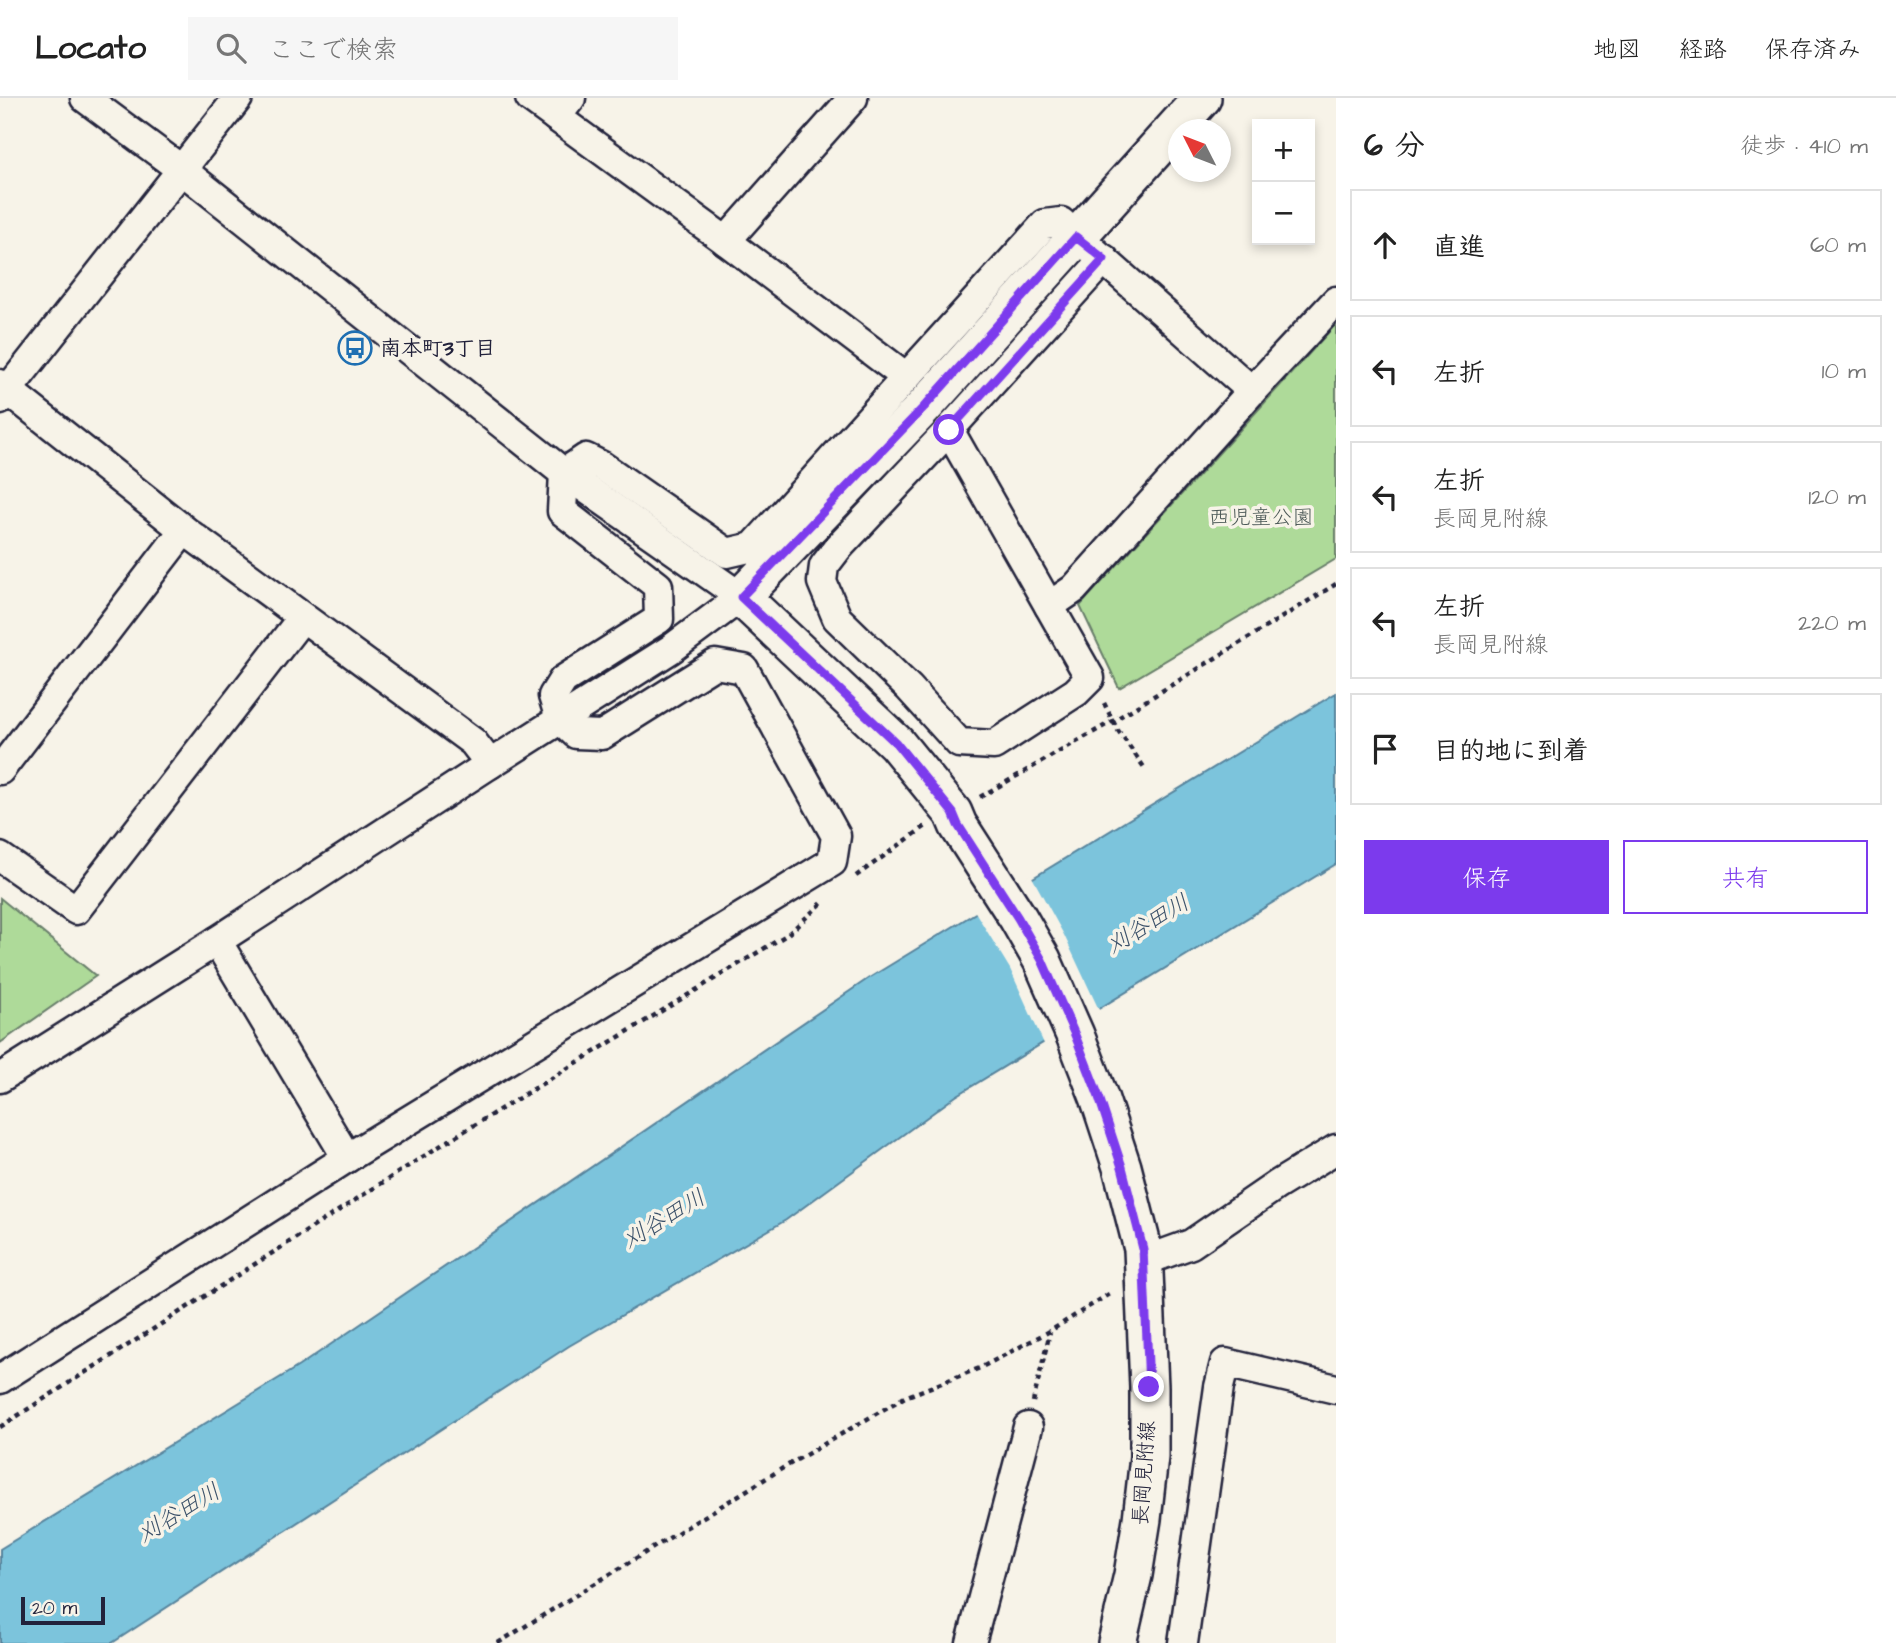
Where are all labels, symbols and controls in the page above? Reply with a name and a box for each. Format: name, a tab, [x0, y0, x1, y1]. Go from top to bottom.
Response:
search box	[188, 17, 678, 80]
text: Locato	[35, 25, 146, 71]
icon: search	[212, 29, 250, 67]
text: ここで検索	[268, 32, 398, 68]
text: 地図	[1593, 33, 1641, 67]
text: 経路	[1679, 33, 1727, 67]
text: 保存済み	[1765, 33, 1861, 67]
north arrow	[1168, 119, 1231, 182]
map controls	[1252, 119, 1315, 245]
button: +	[1252, 119, 1315, 182]
text: 6 分	[1364, 125, 1425, 167]
text: 徒歩 · 410 m	[1740, 130, 1868, 162]
button: −	[1252, 182, 1315, 245]
icon: ahead	[1366, 226, 1404, 264]
text: 直進	[1433, 229, 1485, 265]
text: 60 m	[1810, 229, 1866, 261]
bus stop icon: 南本町3丁目	[336, 329, 374, 367]
place label: 南本町3丁目	[380, 334, 496, 363]
icon: left	[1366, 352, 1404, 390]
text: 左折	[1433, 355, 1485, 391]
text: 10 m	[1821, 355, 1866, 387]
route start	[933, 414, 964, 445]
text: 左折	[1433, 463, 1485, 499]
icon: left	[1366, 478, 1404, 516]
text: 120 m	[1808, 481, 1866, 513]
park label: 西児童公園	[1209, 503, 1314, 532]
text: 長岡見附線	[1433, 503, 1548, 535]
text: 左折	[1433, 589, 1485, 625]
icon: left	[1366, 604, 1404, 642]
text: 220 m	[1798, 607, 1866, 639]
text: 長岡見附線	[1433, 629, 1548, 661]
icon: arrive	[1366, 730, 1404, 768]
text: 目的地に到着	[1433, 733, 1589, 769]
button: 保存	[1364, 840, 1609, 914]
button: 共有	[1623, 840, 1868, 914]
water label: 刈谷田川	[1100, 887, 1196, 961]
water label: 刈谷田川	[616, 1182, 712, 1256]
route end	[1133, 1371, 1164, 1402]
street label: 長岡見附線	[1126, 1420, 1162, 1526]
water label: 刈谷田川	[131, 1476, 227, 1550]
scale bar	[21, 1594, 105, 1626]
text: 20 m	[32, 1595, 77, 1622]

